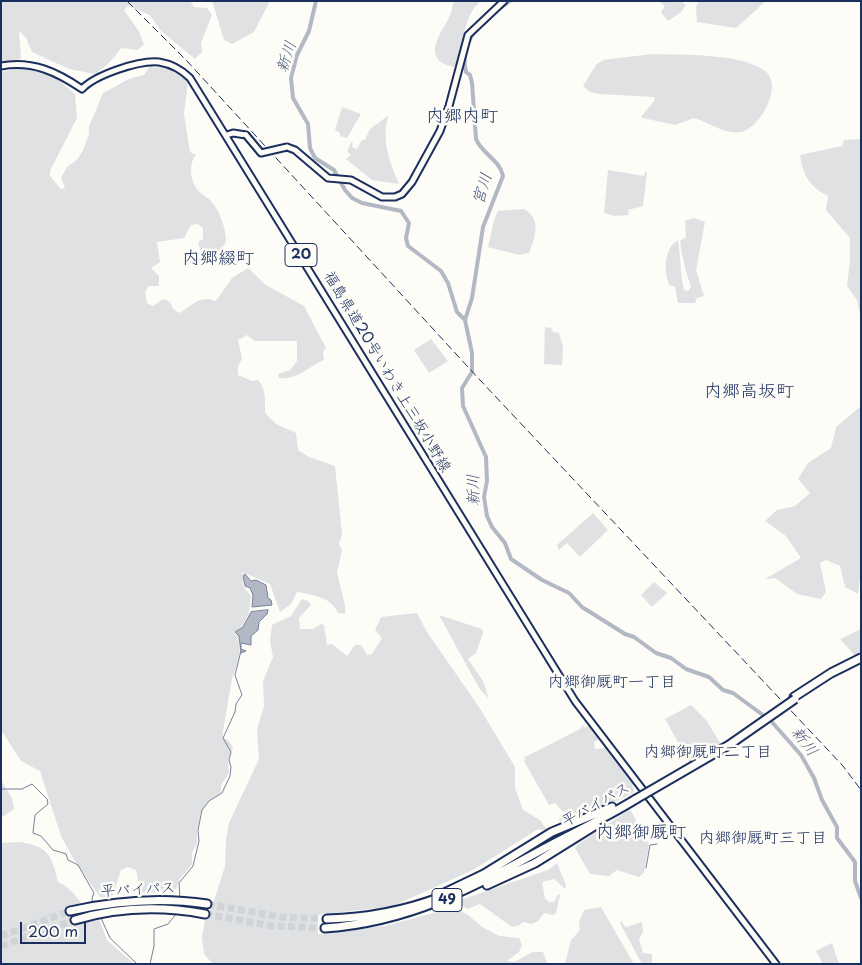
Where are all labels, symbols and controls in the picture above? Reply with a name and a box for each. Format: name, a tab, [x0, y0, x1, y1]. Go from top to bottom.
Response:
water label: 新川	[273, 39, 301, 75]
district label: 内郷内町	[426, 106, 498, 128]
water label: 宮川	[469, 171, 497, 207]
road number: 20	[285, 244, 317, 266]
district label: 内郷綴町	[182, 248, 254, 270]
street label: 福島県道20号いわき上三坂小野線	[320, 268, 454, 476]
district label: 内郷高坂町	[704, 381, 794, 403]
water label: 新川	[464, 474, 484, 506]
district label: 内郷御厩町一丁目	[548, 673, 676, 693]
water label: 新川	[787, 723, 821, 761]
district label: 内郷御厩町二丁目	[644, 743, 772, 763]
street label: 平バイパス	[559, 779, 633, 831]
district label: 内郷御厩町	[596, 822, 686, 844]
district label: 内郷御厩町三丁目	[699, 829, 827, 849]
street label: 平バイパス	[100, 879, 176, 901]
road number: 49	[432, 888, 462, 912]
scale bar	[22, 912, 89, 944]
text: 200 m	[28, 919, 78, 942]

